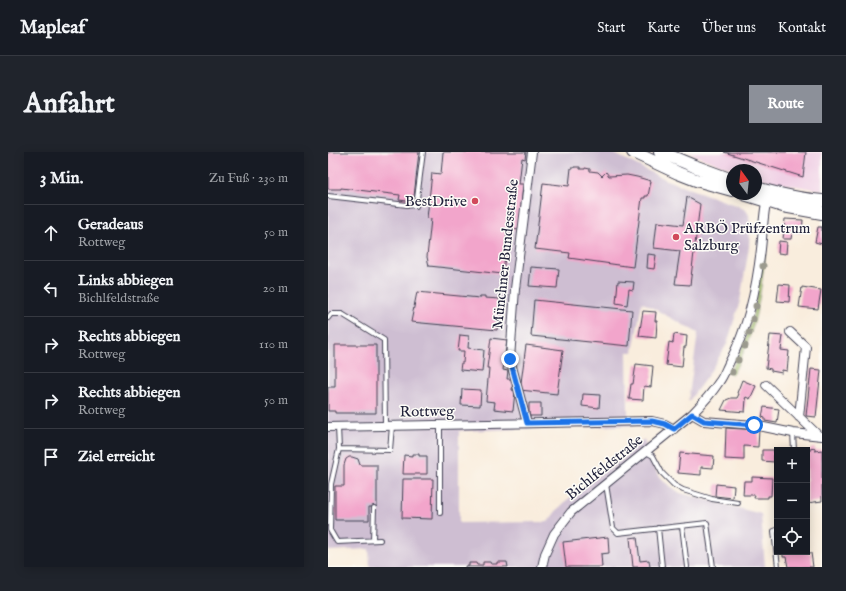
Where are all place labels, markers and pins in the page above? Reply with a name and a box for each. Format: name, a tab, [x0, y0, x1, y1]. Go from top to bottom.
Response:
place label: BestDrive	[405, 192, 467, 211]
marker: BestDrive	[470, 196, 480, 206]
place label: ARBÖ Prüfzentrum Salzburg	[683, 219, 811, 255]
marker: ARBÖ Prüfzentrum Salzburg	[671, 232, 681, 242]

